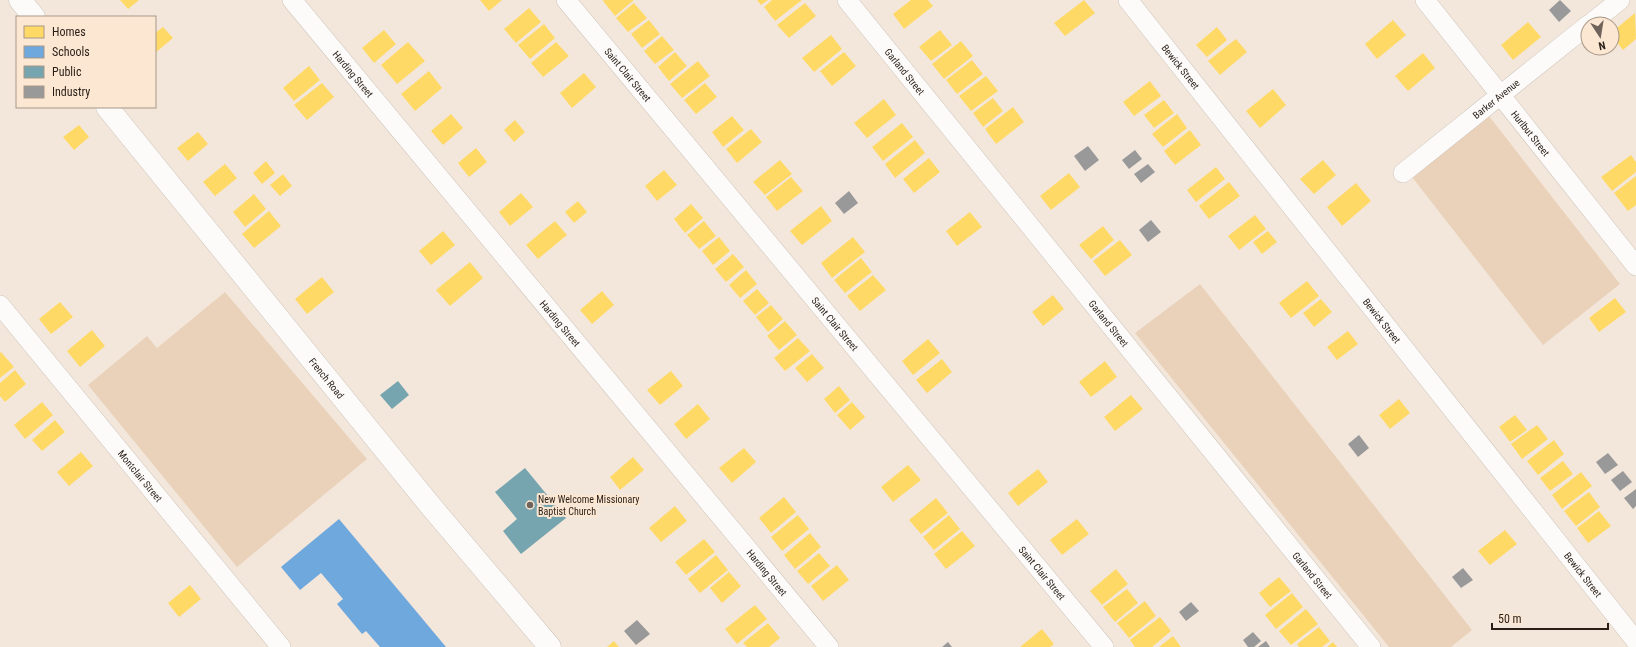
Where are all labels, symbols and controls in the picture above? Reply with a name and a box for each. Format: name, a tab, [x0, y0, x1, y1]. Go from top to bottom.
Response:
legend	[16, 16, 156, 108]
north arrow	[1580, 16, 1620, 56]
text: Homes	[52, 25, 86, 39]
text: N	[1597, 38, 1607, 52]
street label: Bewick Street	[1159, 42, 1201, 91]
text: Schools	[52, 45, 90, 59]
street label: Saint Clair Street	[602, 46, 653, 104]
street label: Garland Street	[882, 46, 927, 97]
street label: Harding Street	[331, 49, 375, 100]
text: Public	[52, 65, 82, 79]
street label: Barker Avenue	[1471, 77, 1522, 121]
text: Industry	[52, 85, 90, 99]
street label: Hurlbut Street	[1509, 109, 1552, 158]
street label: Saint Clair Street	[809, 295, 860, 353]
street label: Bewick Street	[1361, 296, 1403, 345]
street label: Harding Street	[537, 298, 582, 349]
street label: Garland Street	[1086, 298, 1130, 349]
street label: French Road	[307, 356, 346, 401]
street label: Montclair Street	[116, 448, 164, 504]
place label: New Welcome Missionary Baptist Church	[538, 494, 640, 517]
marker: New Welcome Missionary Baptist Church	[525, 500, 535, 510]
street label: Saint Clair Street	[1017, 544, 1067, 602]
street label: Harding Street	[744, 547, 789, 598]
street label: Garland Street	[1290, 550, 1334, 601]
street label: Bewick Street	[1562, 550, 1604, 599]
scale bar	[1492, 605, 1608, 631]
text: 50 m	[1498, 612, 1522, 626]

